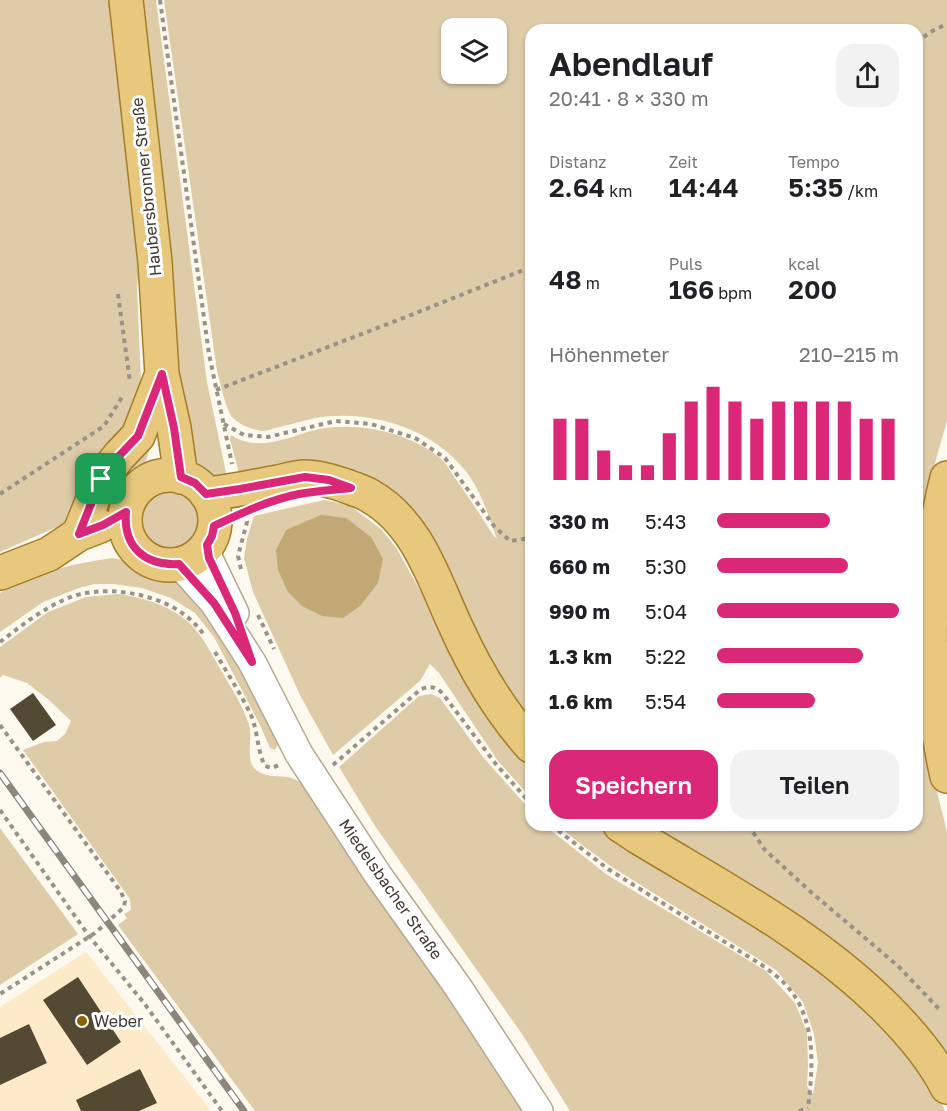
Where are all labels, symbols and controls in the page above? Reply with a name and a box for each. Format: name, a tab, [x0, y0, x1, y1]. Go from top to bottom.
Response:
map controls	[441, 18, 507, 84]
button: layers	[441, 18, 507, 84]
text: Abendlauf	[549, 44, 713, 83]
button: share	[836, 44, 899, 107]
text: 20:41 · 8 × 330 m	[549, 86, 709, 110]
street label: Haubersbronner Straße	[127, 97, 165, 277]
text: Distanz	[549, 152, 606, 172]
text: Zeit	[669, 152, 698, 172]
text: Tempo	[788, 152, 840, 172]
text: 2.64	[549, 172, 605, 203]
text: 14:44	[669, 172, 739, 203]
text: 5:35	[788, 172, 843, 203]
text: km	[605, 181, 632, 201]
text: /km	[843, 181, 878, 201]
text: Puls	[669, 254, 702, 274]
text: kcal	[788, 254, 820, 274]
text: 48	[549, 264, 582, 295]
text: m	[582, 273, 600, 293]
text: 166	[669, 274, 714, 305]
text: 200	[788, 274, 837, 305]
text: bpm	[714, 283, 752, 303]
text: Höhenmeter	[549, 342, 669, 366]
text: 210–215 m	[799, 342, 899, 366]
pin	[75, 453, 126, 504]
icon: arrive	[84, 462, 117, 495]
text: 330 m	[549, 509, 609, 533]
text: 5:43	[645, 509, 687, 533]
text: 660 m	[549, 554, 610, 578]
text: 5:30	[645, 554, 687, 578]
text: 990 m	[549, 599, 610, 623]
text: 5:04	[645, 599, 687, 623]
text: 1.3 km	[549, 644, 612, 668]
text: 5:22	[645, 644, 686, 668]
text: 1.6 km	[549, 689, 613, 713]
text: 5:54	[645, 689, 686, 713]
button: Speichern	[549, 750, 718, 819]
button: Teilen	[730, 750, 899, 819]
street label: Miedelsbacher Straße	[335, 815, 447, 963]
place label: Weber	[94, 1011, 143, 1031]
marker: Weber	[75, 1014, 89, 1028]

